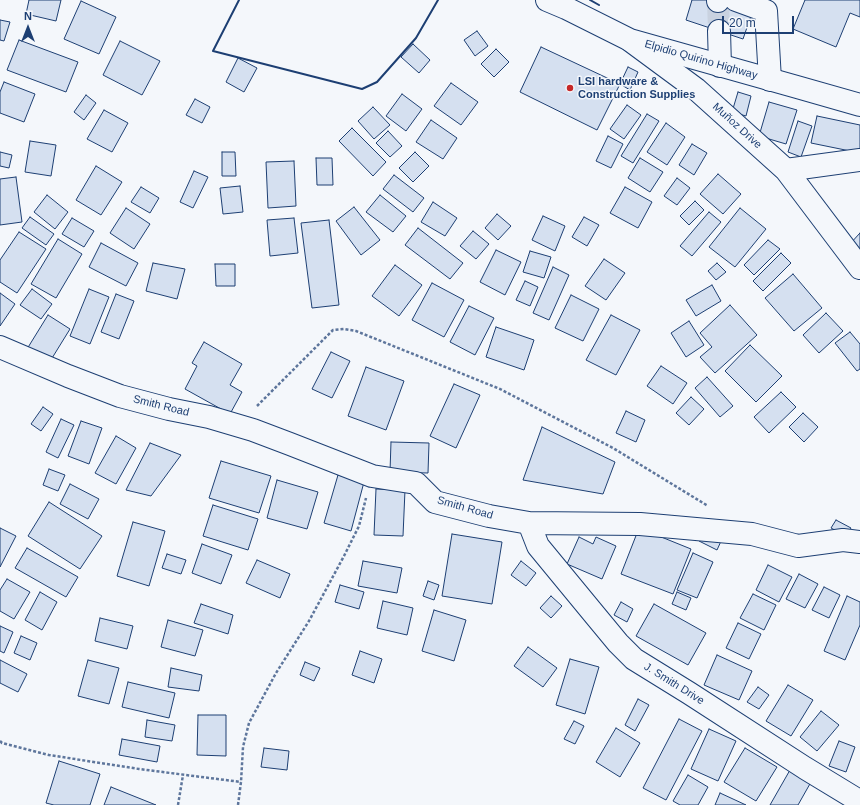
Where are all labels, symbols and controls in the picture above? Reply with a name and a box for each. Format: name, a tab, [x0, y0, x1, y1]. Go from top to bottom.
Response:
north arrow	[8, 8, 48, 48]
scale bar	[724, 8, 796, 34]
text: N	[24, 10, 32, 22]
text: 20 m	[729, 16, 756, 30]
street label: Elpidio Quirino Highway	[643, 38, 759, 82]
place label: LSI hardware & Construction Supplies	[578, 75, 695, 101]
marker: LSI hardware & Construction Supplies	[565, 83, 575, 93]
street label: Muñoz Drive	[710, 100, 764, 152]
street label: Smith Road	[132, 393, 190, 419]
street label: Smith Road	[436, 494, 494, 522]
street label: J. Smith Drive	[641, 660, 707, 708]

